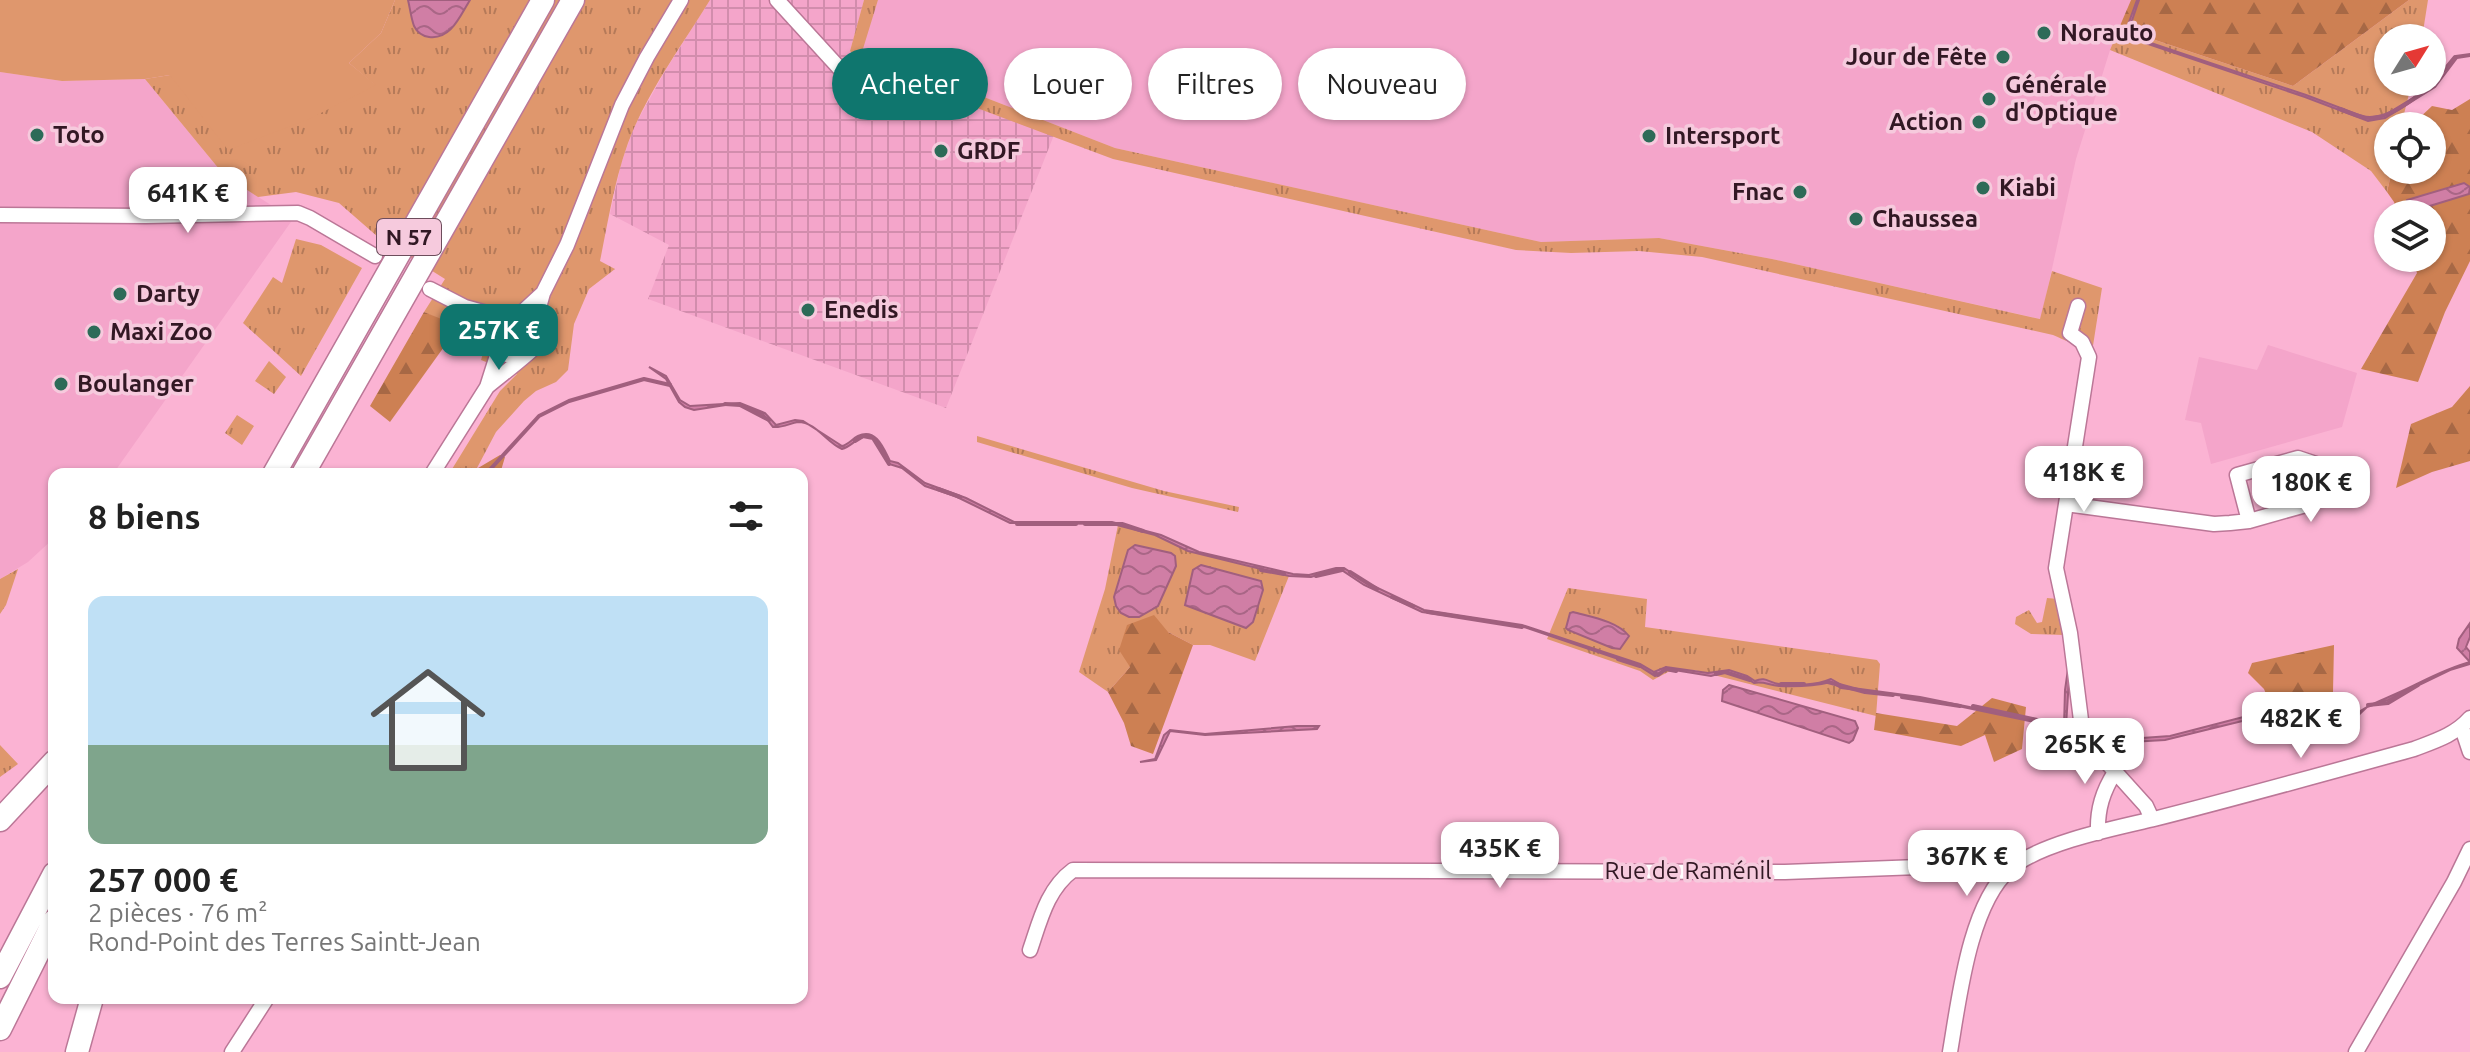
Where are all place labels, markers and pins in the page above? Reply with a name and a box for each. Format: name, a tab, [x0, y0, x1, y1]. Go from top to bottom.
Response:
place label: Norauto	[2060, 19, 2154, 46]
marker: Norauto	[2035, 24, 2053, 42]
place label: Jour de Fête	[1846, 43, 1987, 70]
marker: Jour de Fête	[1994, 48, 2012, 66]
place label: Générale d'Optique	[2005, 71, 2118, 126]
marker: Générale d'Optique	[1980, 90, 1998, 108]
place label: Action	[1889, 108, 1963, 135]
marker: Action	[1970, 113, 1988, 131]
place label: Toto	[53, 121, 105, 148]
place label: Intersport	[1665, 122, 1780, 149]
marker: Toto	[28, 126, 46, 144]
marker: Intersport	[1640, 127, 1658, 145]
place label: GRDF	[957, 137, 1020, 164]
marker: GRDF	[932, 142, 950, 160]
pin: 641K €	[123, 167, 253, 235]
place label: Kiabi	[1999, 174, 2056, 201]
place label: Fnac	[1732, 178, 1784, 205]
marker: Kiabi	[1974, 179, 1992, 197]
marker: Fnac	[1791, 183, 1809, 201]
place label: Chaussea	[1872, 205, 1978, 232]
marker: Chaussea	[1847, 210, 1865, 228]
place label: Darty	[136, 280, 200, 307]
marker: Darty	[111, 285, 129, 303]
place label: Enedis	[824, 296, 899, 323]
marker: Enedis	[799, 301, 817, 319]
pin: 257K €	[434, 304, 564, 372]
place label: Maxi Zoo	[110, 318, 213, 345]
marker: Maxi Zoo	[85, 323, 103, 341]
place label: Boulanger	[77, 370, 194, 397]
marker: Boulanger	[52, 375, 70, 393]
pin: 418K €	[2019, 446, 2149, 514]
pin: 180K €	[2246, 456, 2376, 524]
pin: 482K €	[2236, 692, 2366, 760]
pin: 265K €	[2020, 718, 2150, 786]
pin: 435K €	[1435, 822, 1565, 890]
pin: 367K €	[1902, 830, 2032, 898]

